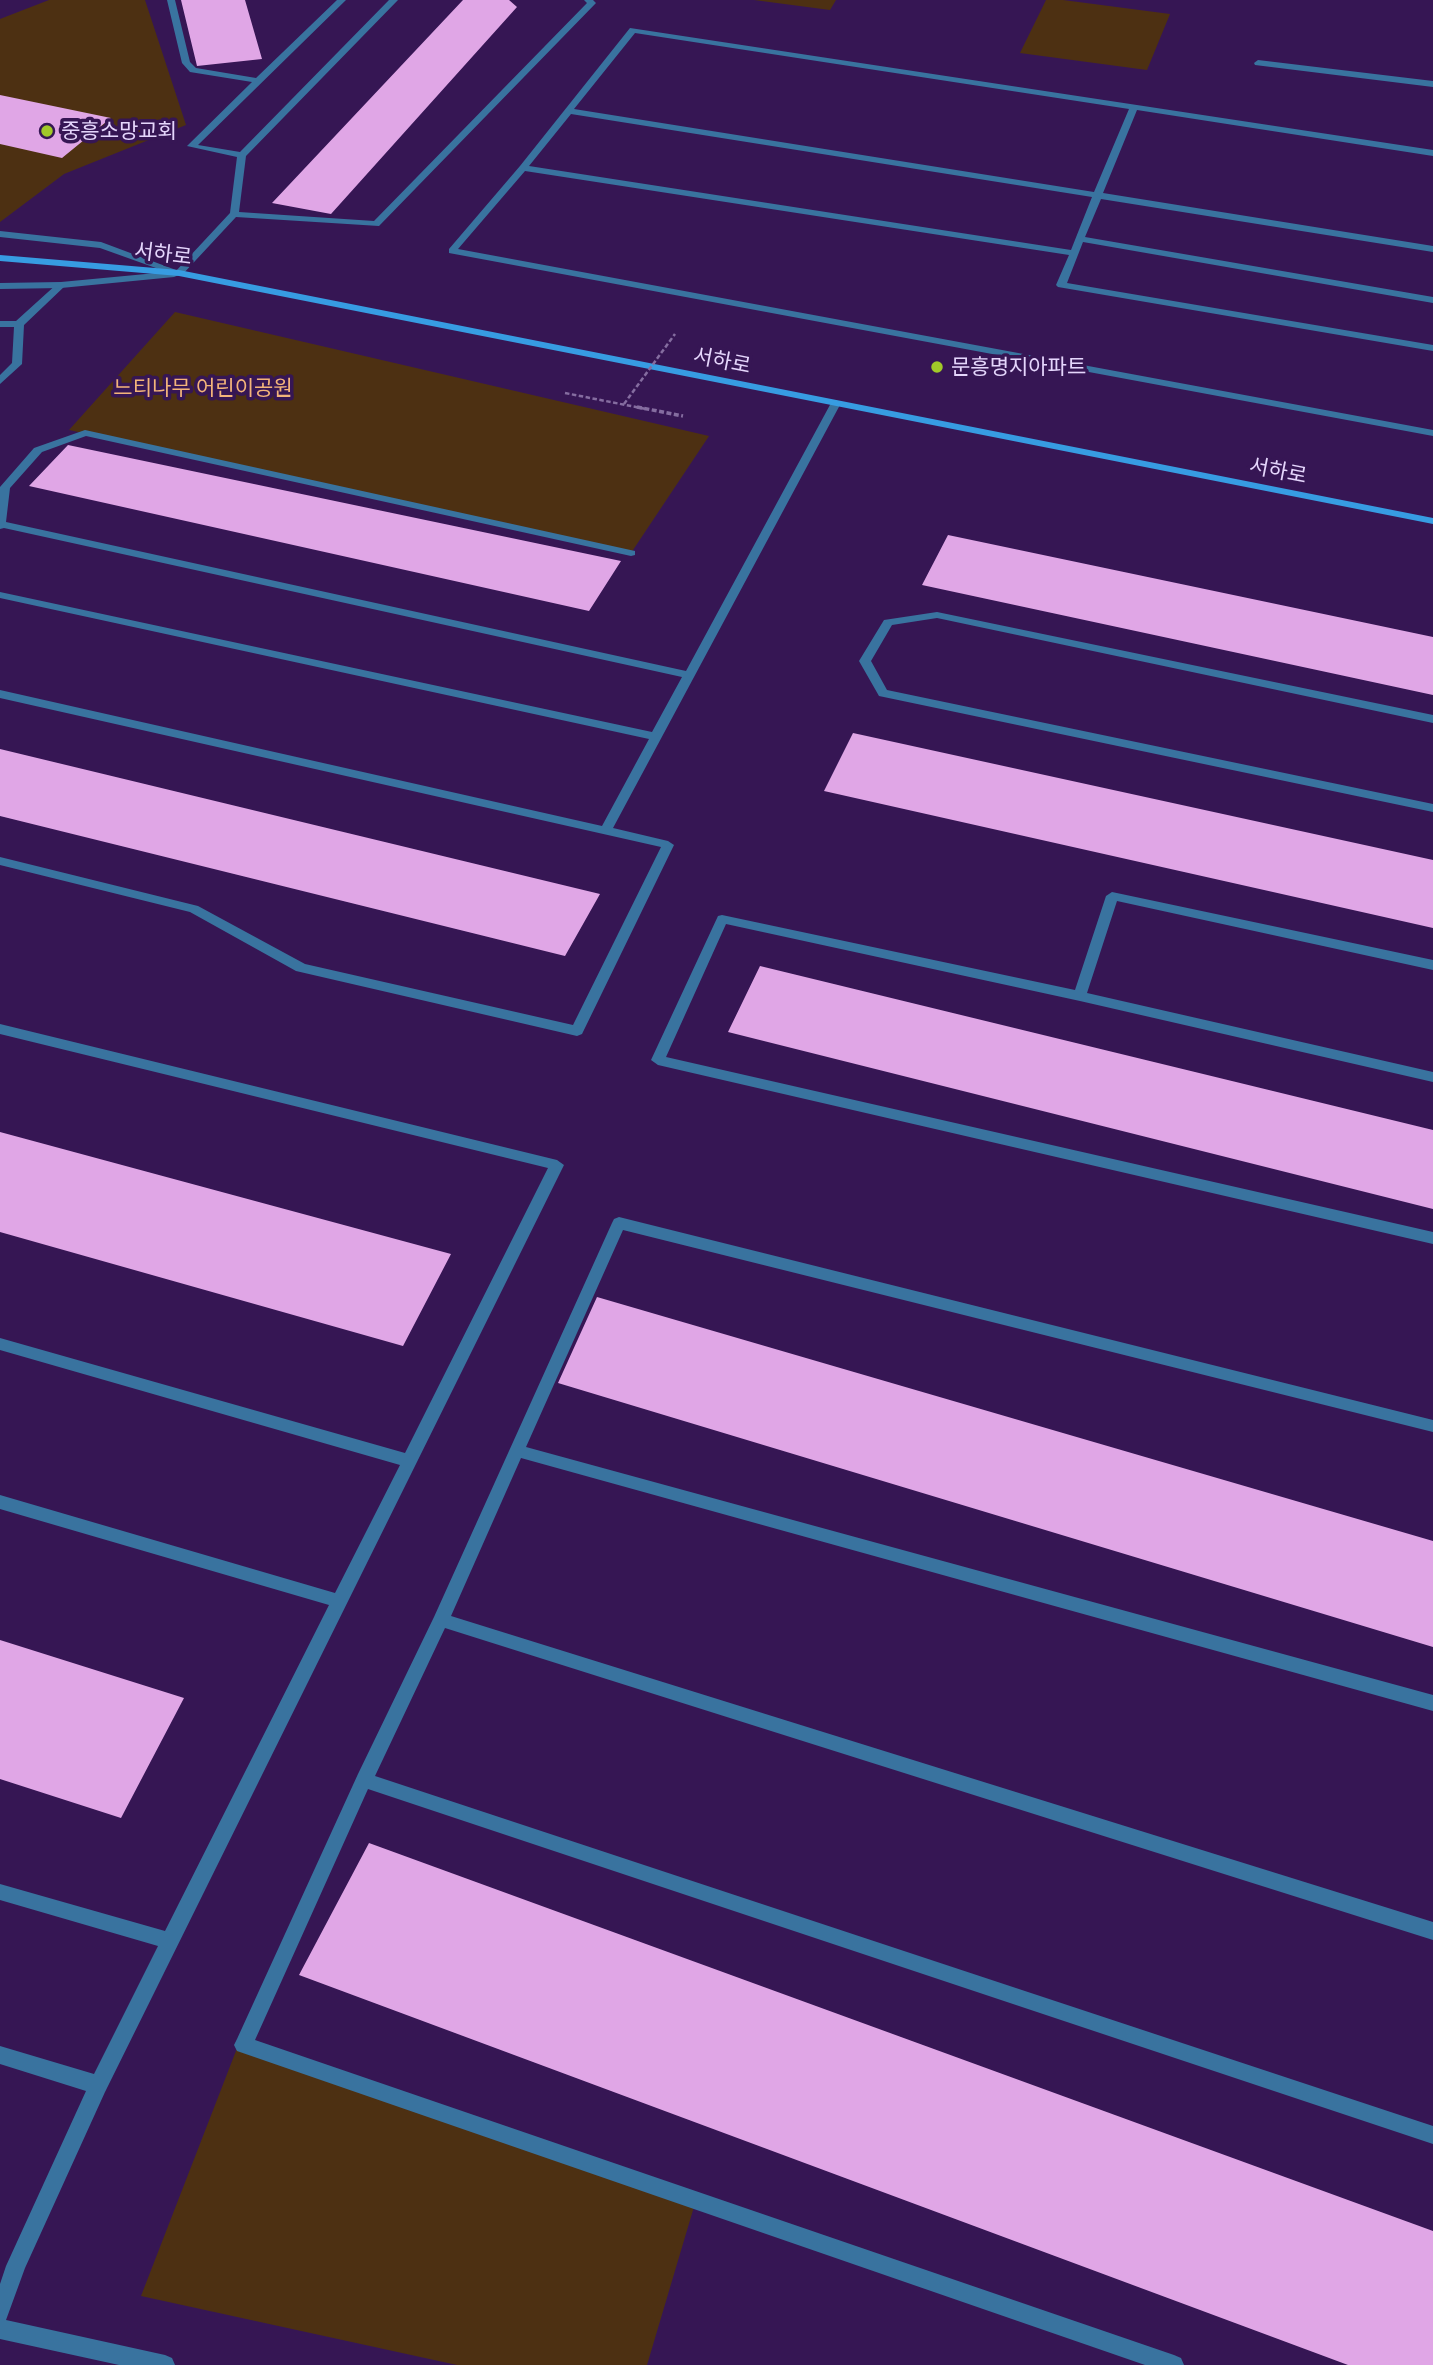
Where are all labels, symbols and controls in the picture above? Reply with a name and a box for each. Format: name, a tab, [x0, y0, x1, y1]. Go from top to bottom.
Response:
place label: 중흥소망교회	[61, 118, 177, 144]
marker: 중흥소망교회	[39, 123, 55, 139]
street label: 서하로	[133, 238, 193, 270]
street label: 서하로	[691, 343, 753, 379]
place label: 문흥명지아파트	[951, 354, 1086, 380]
marker: 문흥명지아파트	[929, 359, 945, 375]
park label: 느티나무 어린이공원	[113, 375, 293, 401]
street label: 서하로	[1247, 453, 1309, 489]

